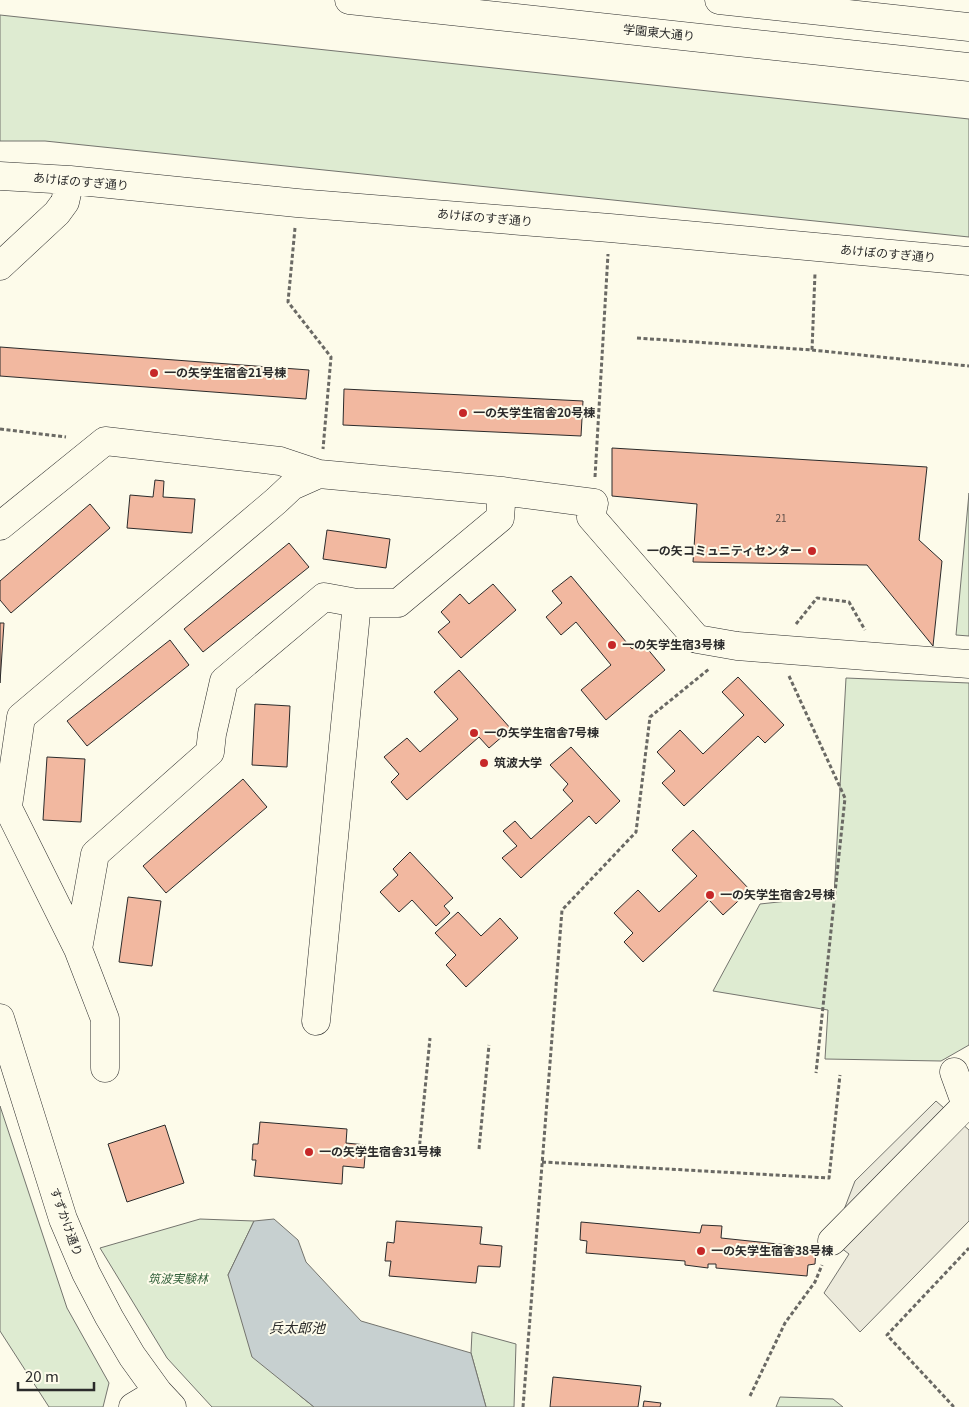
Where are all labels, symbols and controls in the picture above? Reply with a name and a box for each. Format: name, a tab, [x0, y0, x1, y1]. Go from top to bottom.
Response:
street label: 学園東大通り	[622, 19, 696, 44]
street label: あけぼのすぎ通り	[33, 168, 130, 193]
street label: あけぼのすぎ通り	[437, 204, 534, 229]
street label: あけぼのすぎ通り	[840, 240, 937, 265]
place label: 一の矢学生宿舎21号棟	[164, 363, 286, 380]
marker: 一の矢学生宿舎21号棟	[148, 367, 160, 379]
place label: 一の矢学生宿舎20号棟	[473, 403, 595, 420]
marker: 一の矢学生宿舎20号棟	[457, 407, 469, 419]
house number: 21	[775, 510, 787, 525]
place label: 一の矢コミュニティセンター	[647, 541, 802, 558]
marker: 一の矢コミュニティセンター	[806, 545, 818, 557]
place label: 一の矢学生宿3号棟	[622, 635, 725, 652]
marker: 一の矢学生宿3号棟	[606, 639, 618, 651]
place label: 一の矢学生宿舎7号棟	[484, 723, 599, 740]
marker: 一の矢学生宿舎7号棟	[468, 727, 480, 739]
place label: 筑波大学	[494, 753, 542, 770]
marker: 筑波大学	[478, 757, 490, 769]
place label: 一の矢学生宿舎2号棟	[720, 885, 835, 902]
marker: 一の矢学生宿舎2号棟	[704, 889, 716, 901]
place label: 一の矢学生宿舎31号棟	[319, 1142, 441, 1159]
marker: 一の矢学生宿舎31号棟	[303, 1146, 315, 1158]
street label: すずかけ通り	[47, 1185, 88, 1258]
place label: 一の矢学生宿舎38号棟	[711, 1241, 833, 1258]
marker: 一の矢学生宿舎38号棟	[695, 1245, 707, 1257]
park label: 筑波実験林	[148, 1269, 210, 1286]
water label: 兵太郎池	[269, 1317, 327, 1337]
scale bar	[18, 1360, 94, 1392]
text: 20 m	[25, 1365, 59, 1386]

